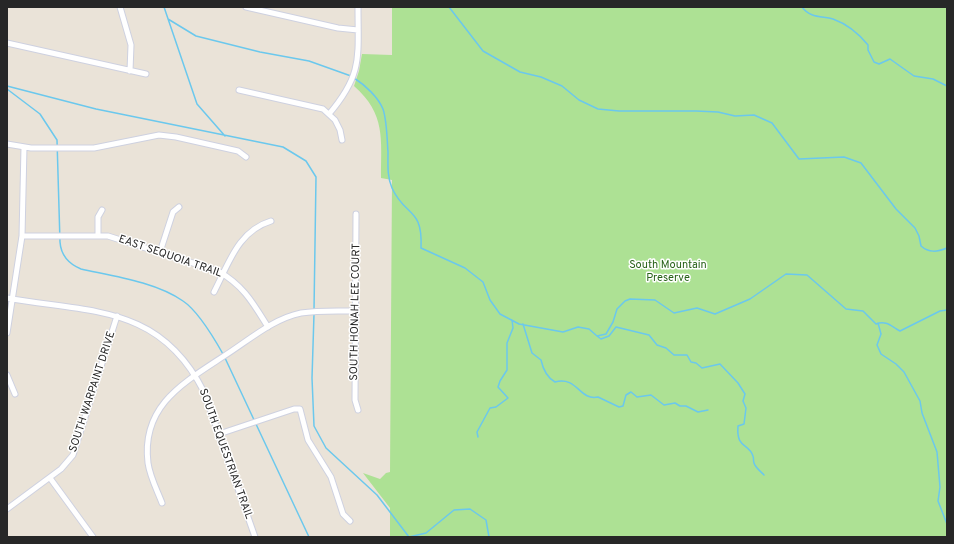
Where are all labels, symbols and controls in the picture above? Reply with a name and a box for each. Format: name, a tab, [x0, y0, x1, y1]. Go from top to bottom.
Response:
street label: EAST SEQUOIA TRAIL	[117, 233, 223, 281]
street label: SOUTH HONAH LEE COURT	[348, 243, 364, 381]
park label: South Mountain Preserve	[629, 259, 707, 285]
street label: SOUTH WARPAINT DRIVE	[67, 330, 119, 454]
street label: SOUTH EQUESTRIAN TRAIL	[195, 387, 255, 521]

